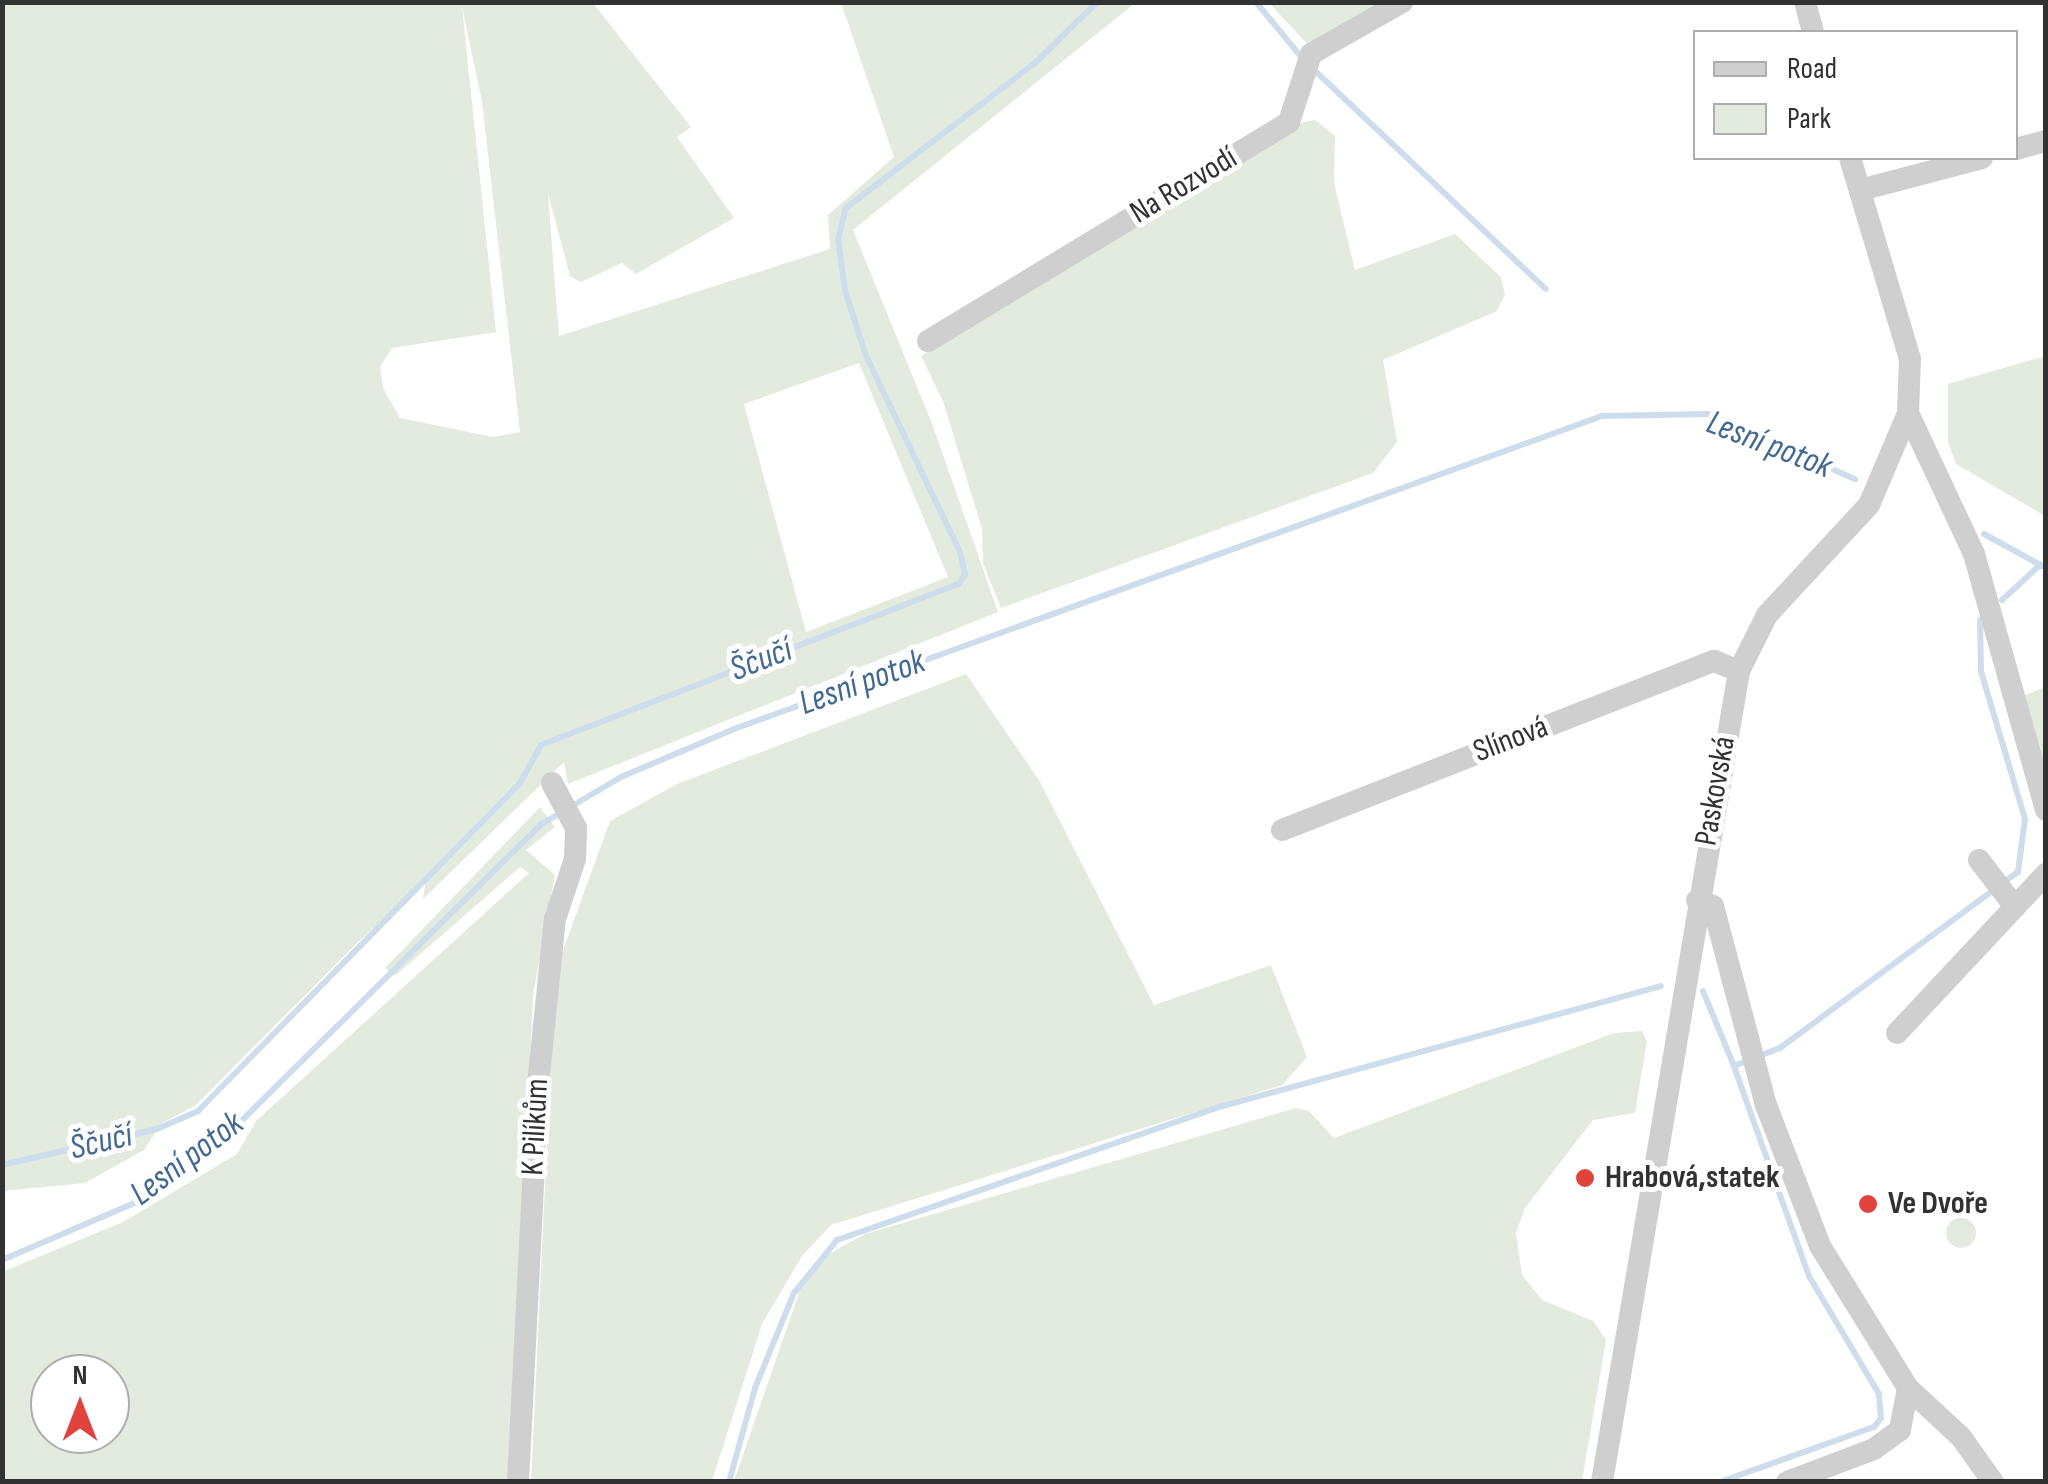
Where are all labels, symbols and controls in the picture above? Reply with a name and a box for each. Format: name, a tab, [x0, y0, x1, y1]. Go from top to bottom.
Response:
legend	[1693, 30, 2018, 160]
text: Road	[1787, 51, 1837, 87]
text: Park	[1787, 101, 1831, 137]
street label: Na Rozvodí	[1124, 139, 1244, 233]
water label: Lesní potok	[1701, 402, 1837, 488]
water label: Ščučí	[724, 629, 798, 691]
water label: Lesní potok	[793, 641, 931, 725]
street label: Slínová	[1468, 708, 1554, 772]
street label: Paskovská	[1688, 733, 1744, 849]
street label: K Pilíkům	[514, 1077, 558, 1177]
water label: Lesní potok	[122, 1103, 252, 1215]
water label: Ščučí	[66, 1114, 136, 1170]
place label: Hrabová,statek	[1605, 1159, 1779, 1197]
marker: Hrabová,statek	[1574, 1167, 1596, 1189]
place label: Ve Dvoře	[1888, 1185, 1988, 1223]
marker: Ve Dvoře	[1857, 1193, 1879, 1215]
north arrow	[30, 1354, 130, 1454]
text: N	[73, 1359, 87, 1392]

